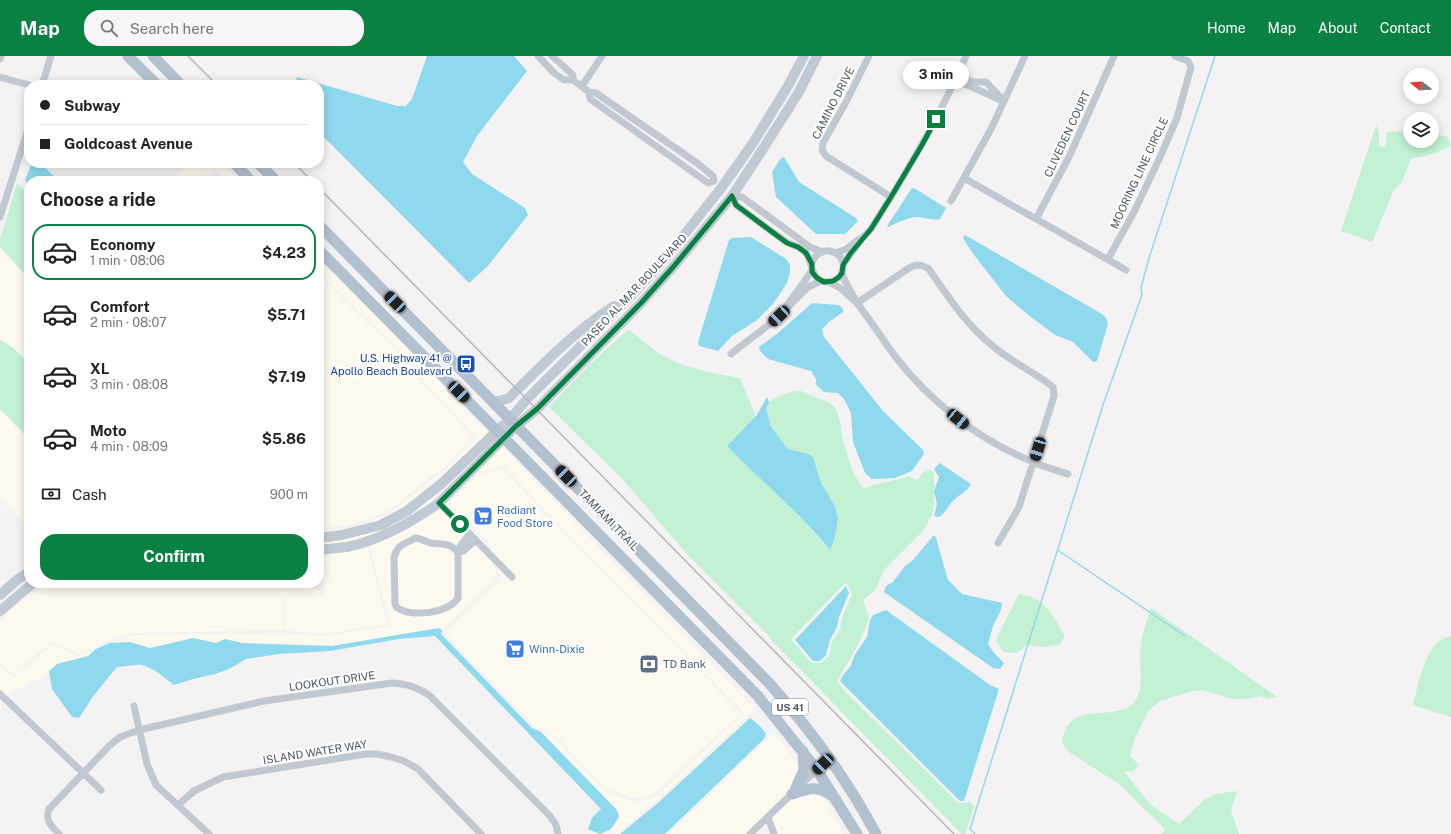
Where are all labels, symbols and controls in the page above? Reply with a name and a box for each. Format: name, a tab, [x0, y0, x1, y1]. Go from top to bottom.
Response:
search box	[84, 10, 364, 46]
text: Map	[20, 17, 60, 39]
icon: search	[98, 17, 120, 39]
text: Search here	[130, 20, 214, 37]
text: Home	[1207, 20, 1246, 36]
text: Map	[1268, 20, 1296, 36]
text: About	[1318, 20, 1358, 36]
text: Contact	[1380, 20, 1431, 36]
callout: 3 min	[903, 61, 969, 89]
street label: CAMINO DRIVE	[810, 65, 856, 141]
text: 3 min	[919, 67, 953, 82]
north arrow	[1403, 68, 1439, 104]
map controls	[1403, 68, 1439, 148]
street label: CLIVEDEN COURT	[1042, 89, 1092, 179]
text: Subway	[64, 97, 121, 114]
route end	[927, 110, 945, 128]
button: layers	[1403, 112, 1439, 148]
street label: MOORING LINE CIRCLE	[1108, 115, 1170, 231]
text: Goldcoast Avenue	[64, 135, 193, 152]
text: Choose a ride	[40, 189, 156, 210]
street label: PASEO AL MAR BOULEVARD	[579, 231, 689, 348]
icon: car	[42, 234, 78, 270]
text: Economy	[90, 236, 155, 253]
text: $4.23	[262, 244, 306, 261]
text: 1 min · 08:06	[90, 253, 165, 268]
car	[382, 289, 408, 315]
icon: car	[42, 296, 78, 332]
text: Comfort	[90, 298, 150, 315]
car	[766, 303, 792, 329]
text: $5.71	[267, 306, 306, 323]
text: 2 min · 08:07	[90, 315, 167, 330]
place label: U.S. Highway 41 @ Apollo Beach Boulevard	[330, 352, 452, 377]
bus stop icon: U.S. Highway 41 @ Apollo Beach Boulevard	[455, 353, 477, 375]
icon: car	[42, 358, 78, 394]
text: XL	[90, 360, 109, 377]
text: $7.19	[268, 368, 306, 385]
text: 3 min · 08:08	[90, 377, 168, 392]
car	[446, 379, 472, 405]
car	[945, 407, 971, 431]
icon: car	[42, 420, 78, 456]
text: Moto	[90, 422, 127, 439]
text: $5.86	[262, 430, 306, 447]
car	[1029, 436, 1047, 462]
text: 4 min · 08:09	[90, 439, 168, 454]
car	[553, 463, 579, 489]
icon: cash	[40, 483, 62, 505]
text: Cash	[72, 486, 107, 503]
text: 900 m	[270, 487, 308, 502]
street label: TAMIAMI TRAIL	[577, 487, 641, 553]
place label: Radiant Food Store	[497, 504, 553, 529]
supermarket icon: Radiant Food Store	[472, 505, 494, 527]
route start	[451, 515, 469, 533]
button: Confirm	[40, 534, 308, 580]
supermarket icon: Winn-Dixie	[504, 638, 526, 660]
place label: Winn-Dixie	[529, 643, 585, 655]
bank icon: TD Bank	[638, 653, 660, 675]
place label: TD Bank	[663, 658, 706, 670]
street label: LOOKOUT DRIVE	[288, 669, 376, 693]
road number: US 41	[772, 699, 808, 715]
street label: ISLAND WATER WAY	[262, 738, 368, 766]
car	[810, 751, 836, 777]

